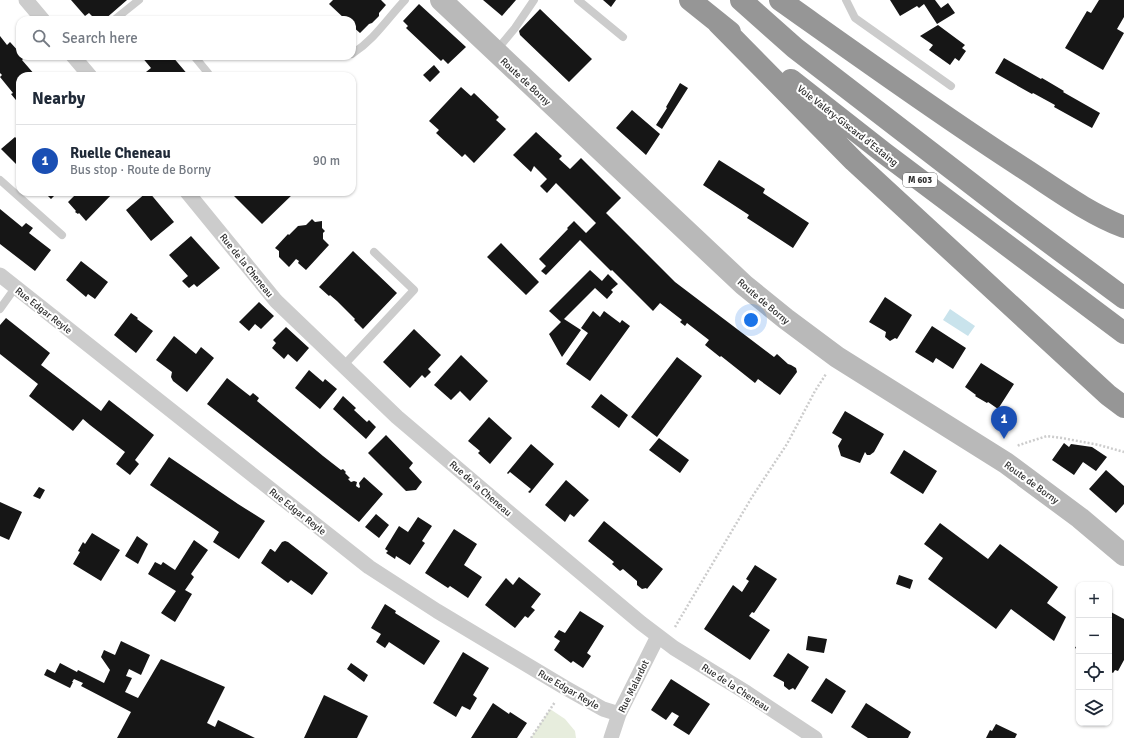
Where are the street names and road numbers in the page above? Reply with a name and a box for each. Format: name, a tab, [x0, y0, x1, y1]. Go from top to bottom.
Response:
street label: Route de Borny	[498, 55, 553, 108]
street label: Voie Valéry-Giscard d'Estaing	[795, 83, 900, 169]
road number: M 603	[903, 173, 937, 187]
street label: Rue de la Cheneau	[217, 231, 276, 300]
street label: Route de Borny	[735, 276, 792, 327]
street label: Rue Edgar Reyle	[13, 285, 74, 337]
street label: Rue de la Cheneau	[447, 458, 514, 519]
street label: Route de Borny	[1002, 459, 1061, 507]
street label: Rue Edgar Reyle	[267, 486, 328, 538]
street label: Rue Malardot	[616, 658, 652, 715]
street label: Rue de la Cheneau	[699, 661, 772, 714]
street label: Rue Edgar Reyle	[536, 667, 601, 712]

